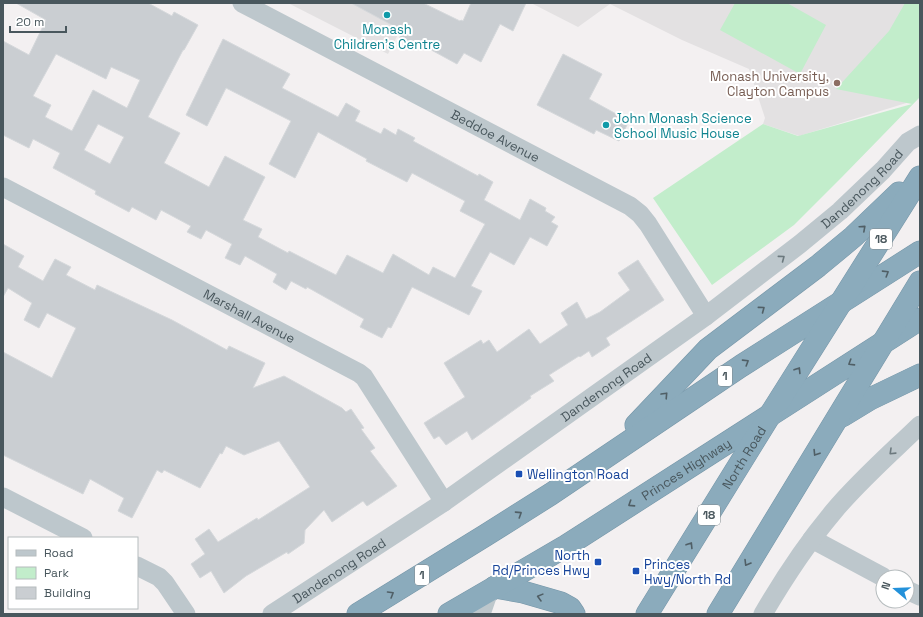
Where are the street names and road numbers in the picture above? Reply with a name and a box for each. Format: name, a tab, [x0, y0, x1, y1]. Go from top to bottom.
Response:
street label: Beddoe Avenue	[448, 105, 543, 166]
street label: Dandenong Road	[817, 145, 906, 232]
road number: 18	[870, 229, 892, 249]
street label: Marshall Avenue	[201, 285, 298, 347]
street label: Dandenong Road	[557, 349, 655, 425]
road number: 1	[718, 366, 732, 386]
street label: North Road	[718, 423, 770, 492]
street label: Princes Highway	[638, 434, 734, 504]
road number: 18	[698, 505, 720, 525]
street label: Dandenong Road	[289, 534, 389, 607]
road number: 1	[415, 565, 429, 585]

